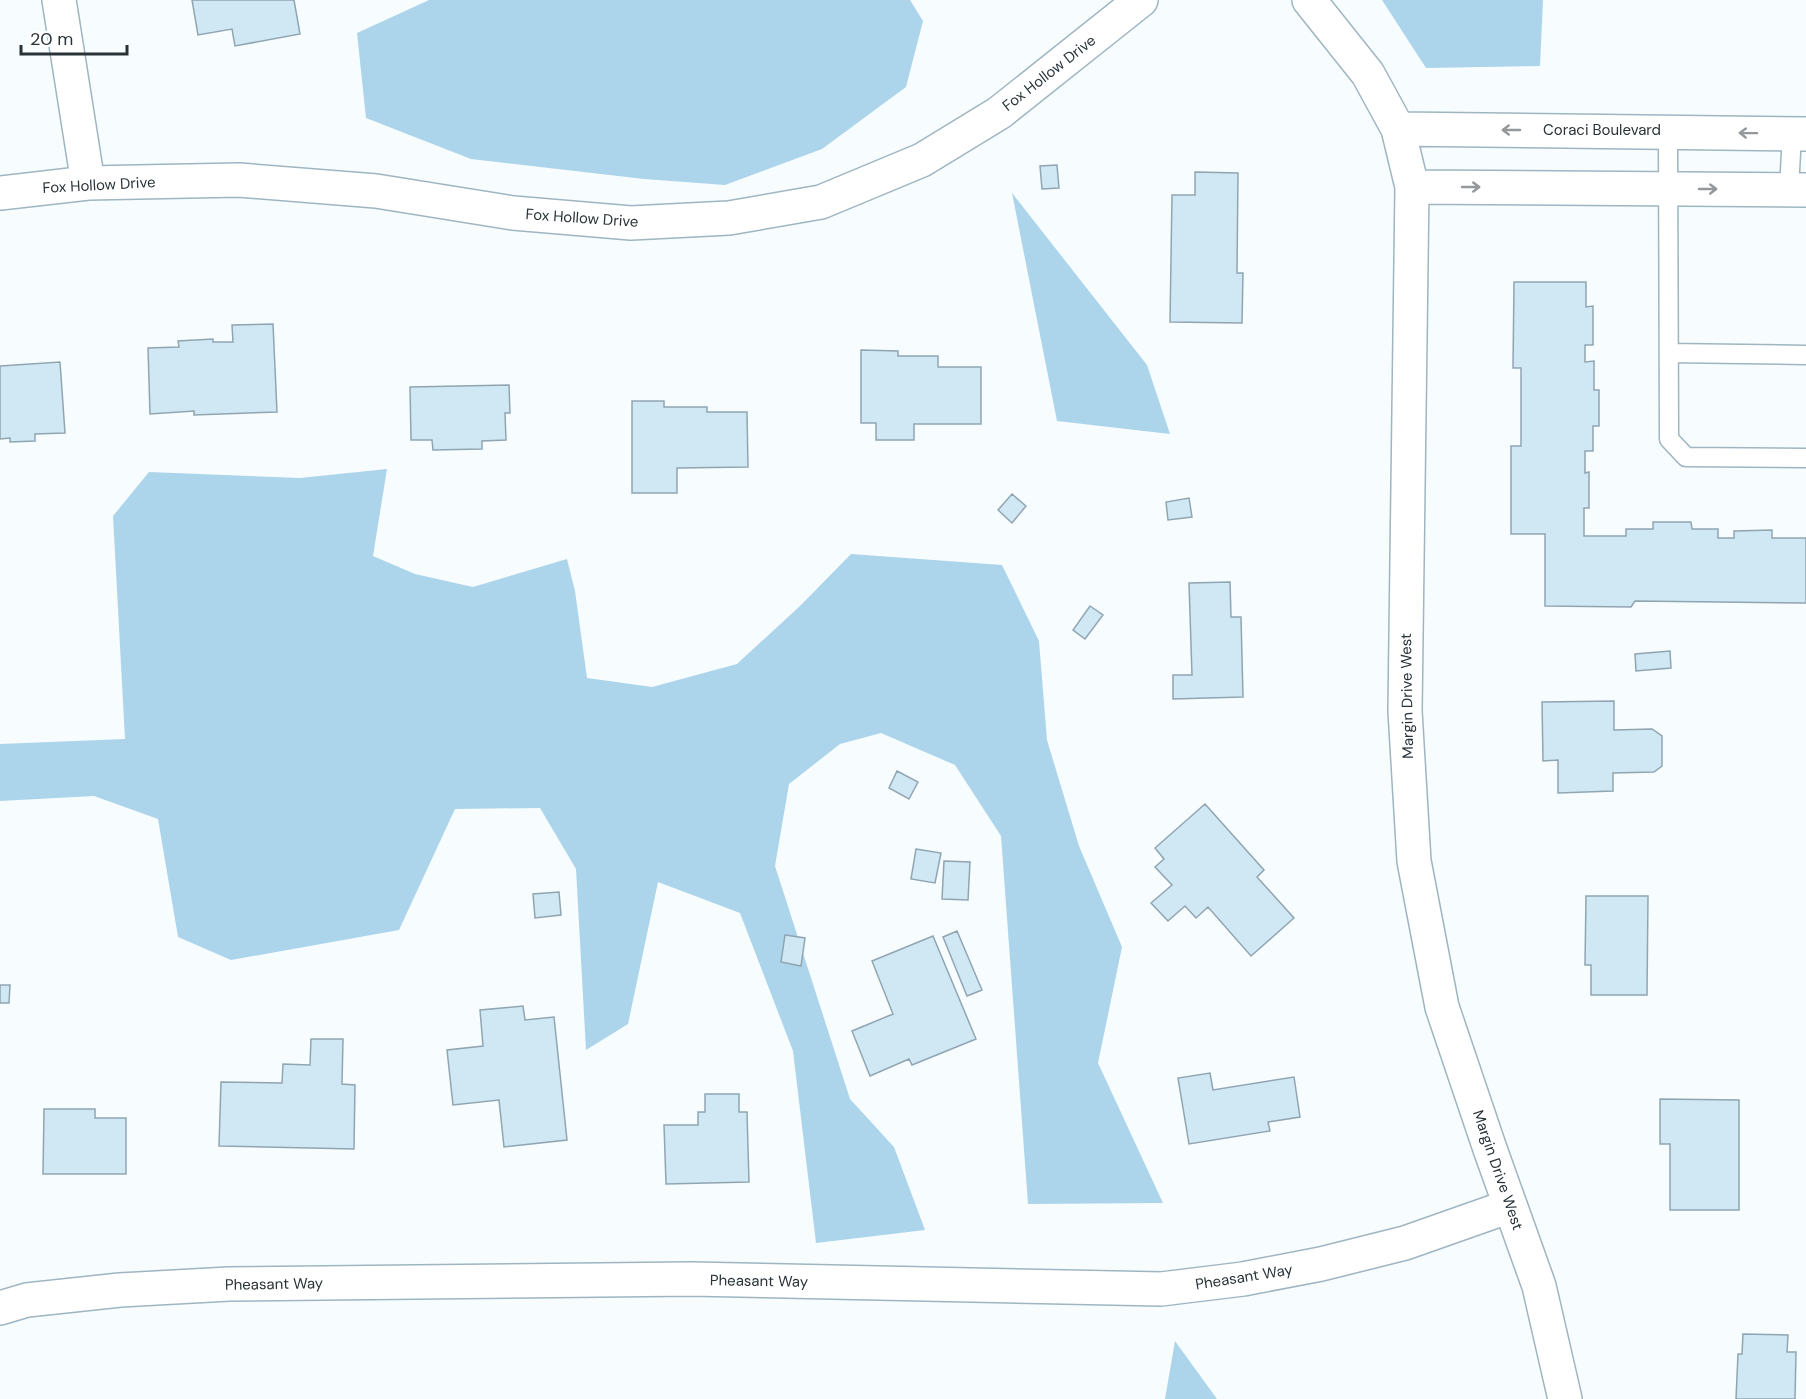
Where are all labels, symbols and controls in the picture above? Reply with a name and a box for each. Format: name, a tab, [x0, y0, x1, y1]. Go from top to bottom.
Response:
scale bar	[21, 18, 128, 56]
text: 20 m	[30, 27, 73, 51]
street label: Fox Hollow Drive	[998, 30, 1100, 116]
street label: Coraci Boulevard	[1543, 120, 1661, 140]
one-way arrow	[1501, 124, 1521, 136]
one-way arrow	[1738, 127, 1758, 138]
street label: Fox Hollow Drive	[42, 172, 156, 198]
one-way arrow	[1460, 181, 1480, 193]
one-way arrow	[1697, 183, 1717, 195]
street label: Fox Hollow Drive	[525, 204, 639, 232]
street label: Margin Drive West	[1396, 633, 1418, 759]
street label: Margin Drive West	[1468, 1107, 1528, 1233]
street label: Pheasant Way	[1194, 1259, 1295, 1295]
street label: Pheasant Way	[710, 1270, 809, 1292]
street label: Pheasant Way	[225, 1273, 324, 1295]

